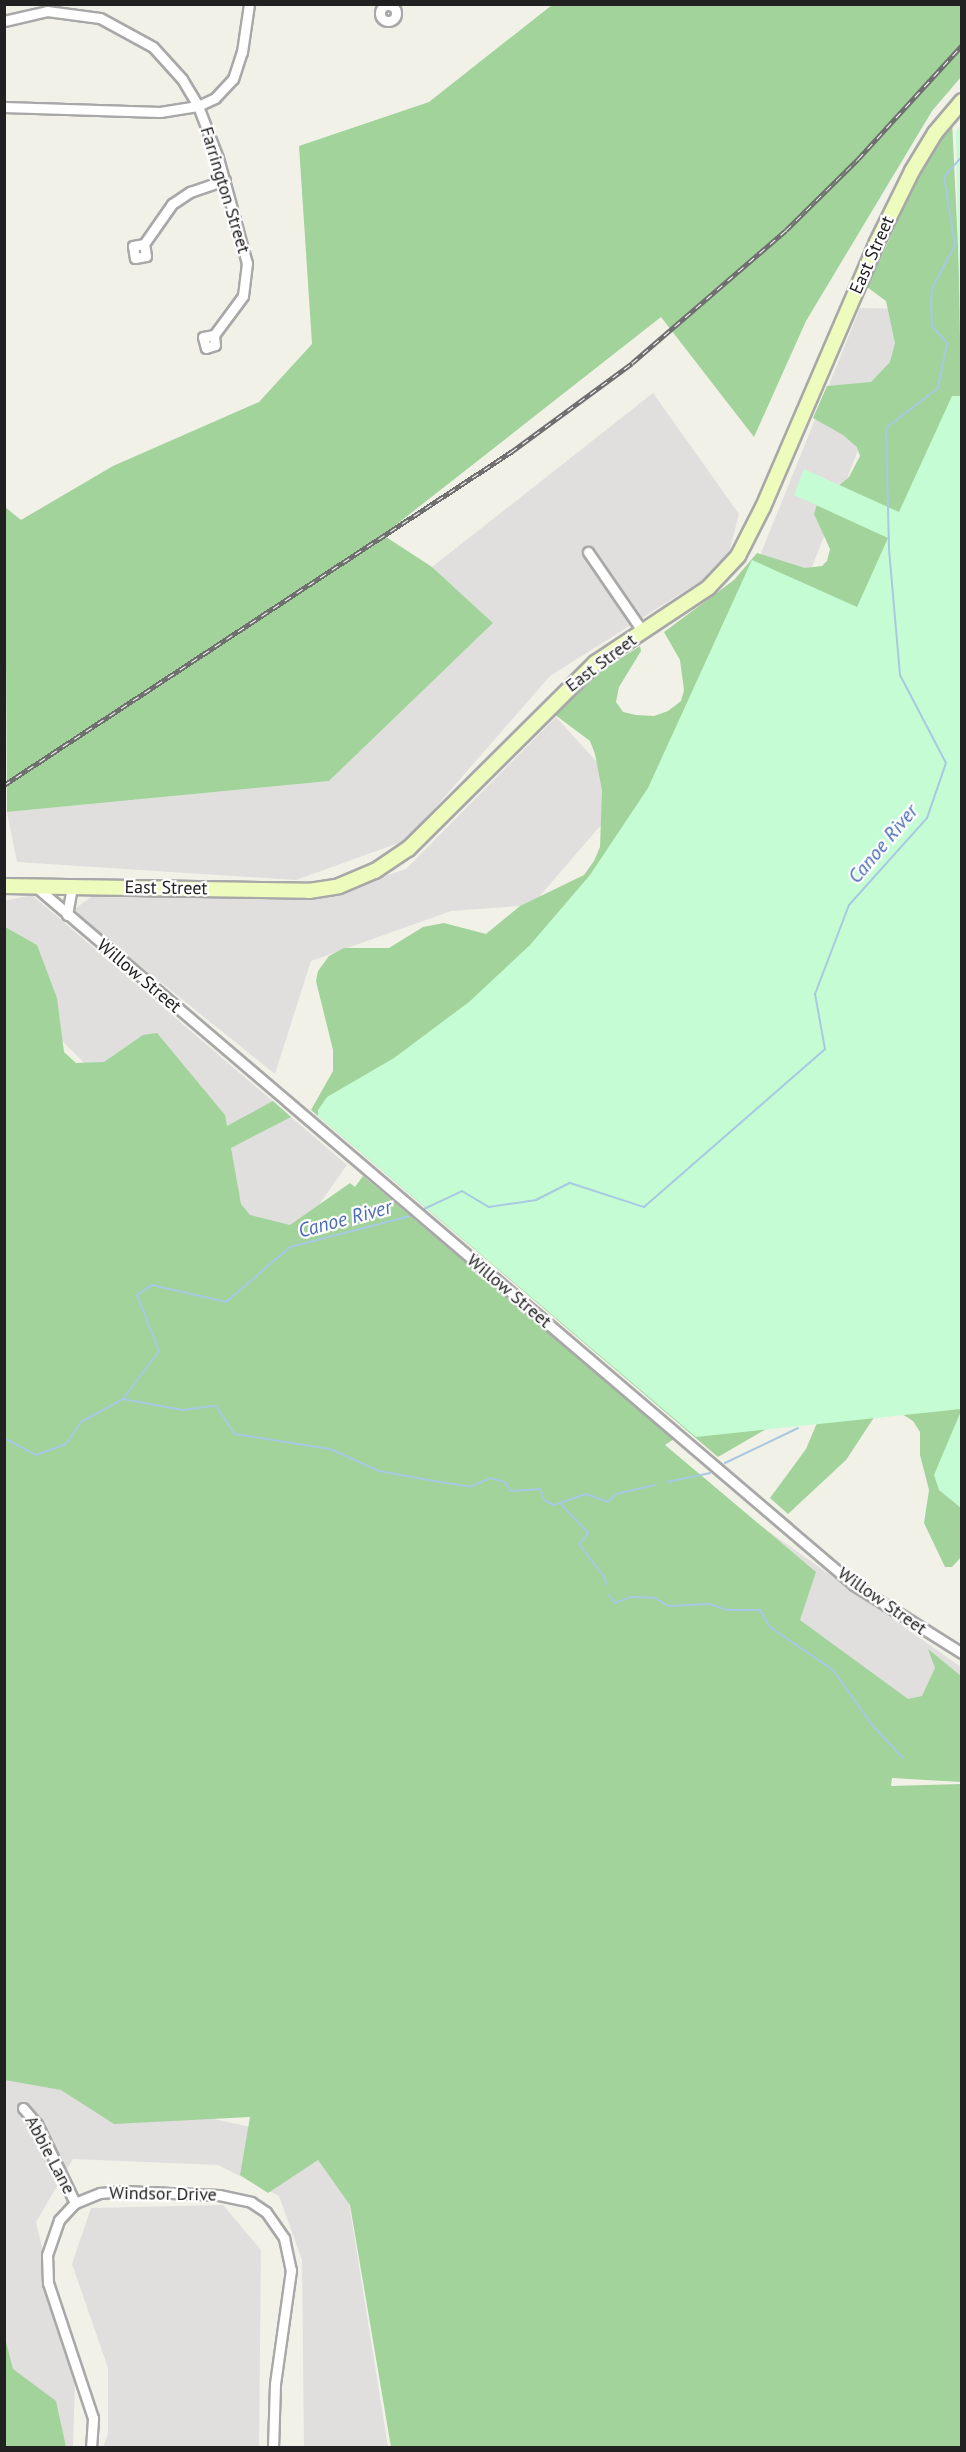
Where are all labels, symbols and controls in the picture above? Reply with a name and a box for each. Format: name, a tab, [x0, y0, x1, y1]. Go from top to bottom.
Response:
street label: Farrington Street	[196, 124, 254, 256]
street label: East Street	[845, 213, 899, 297]
street label: East Street	[561, 629, 641, 697]
water label: Canoe River	[843, 800, 923, 888]
street label: East Street	[124, 876, 208, 900]
street label: Willow Street	[92, 934, 186, 1018]
water label: Canoe River	[296, 1195, 394, 1243]
street label: Willow Street	[462, 1249, 556, 1333]
street label: Willow Street	[833, 1562, 931, 1640]
street label: Abbie Lane	[20, 2112, 80, 2198]
street label: Windsor Drive	[109, 2182, 217, 2206]

